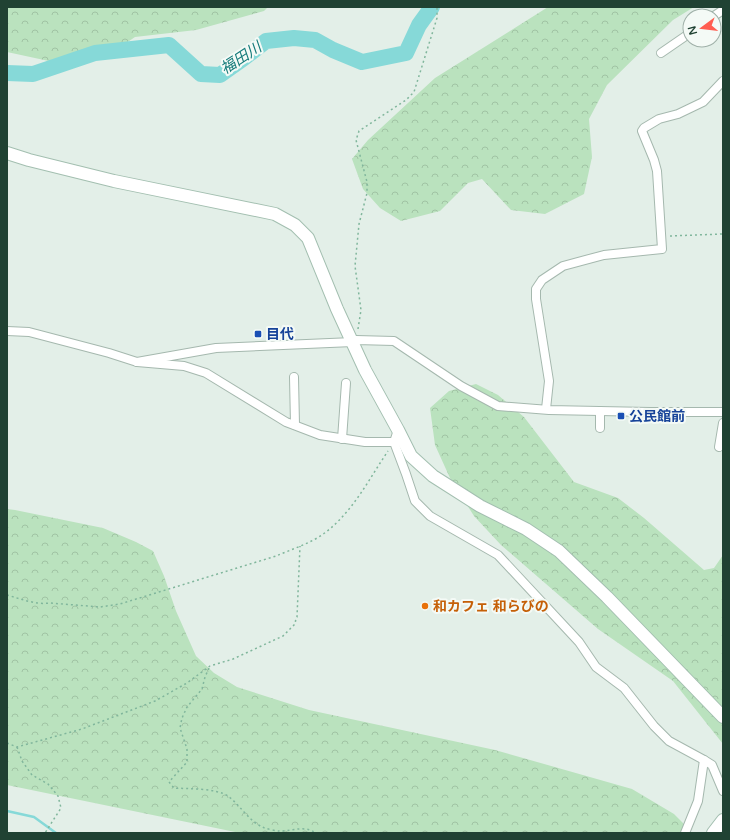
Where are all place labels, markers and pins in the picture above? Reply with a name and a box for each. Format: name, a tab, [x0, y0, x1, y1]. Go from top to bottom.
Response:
place label: 目代	[266, 326, 294, 343]
marker: 目代	[253, 329, 263, 339]
place label: 公民館前	[629, 408, 685, 425]
marker: 公民館前	[616, 411, 626, 421]
place label: 和カフェ 和らびの	[433, 598, 549, 615]
marker: 和カフェ 和らびの	[420, 601, 430, 611]

